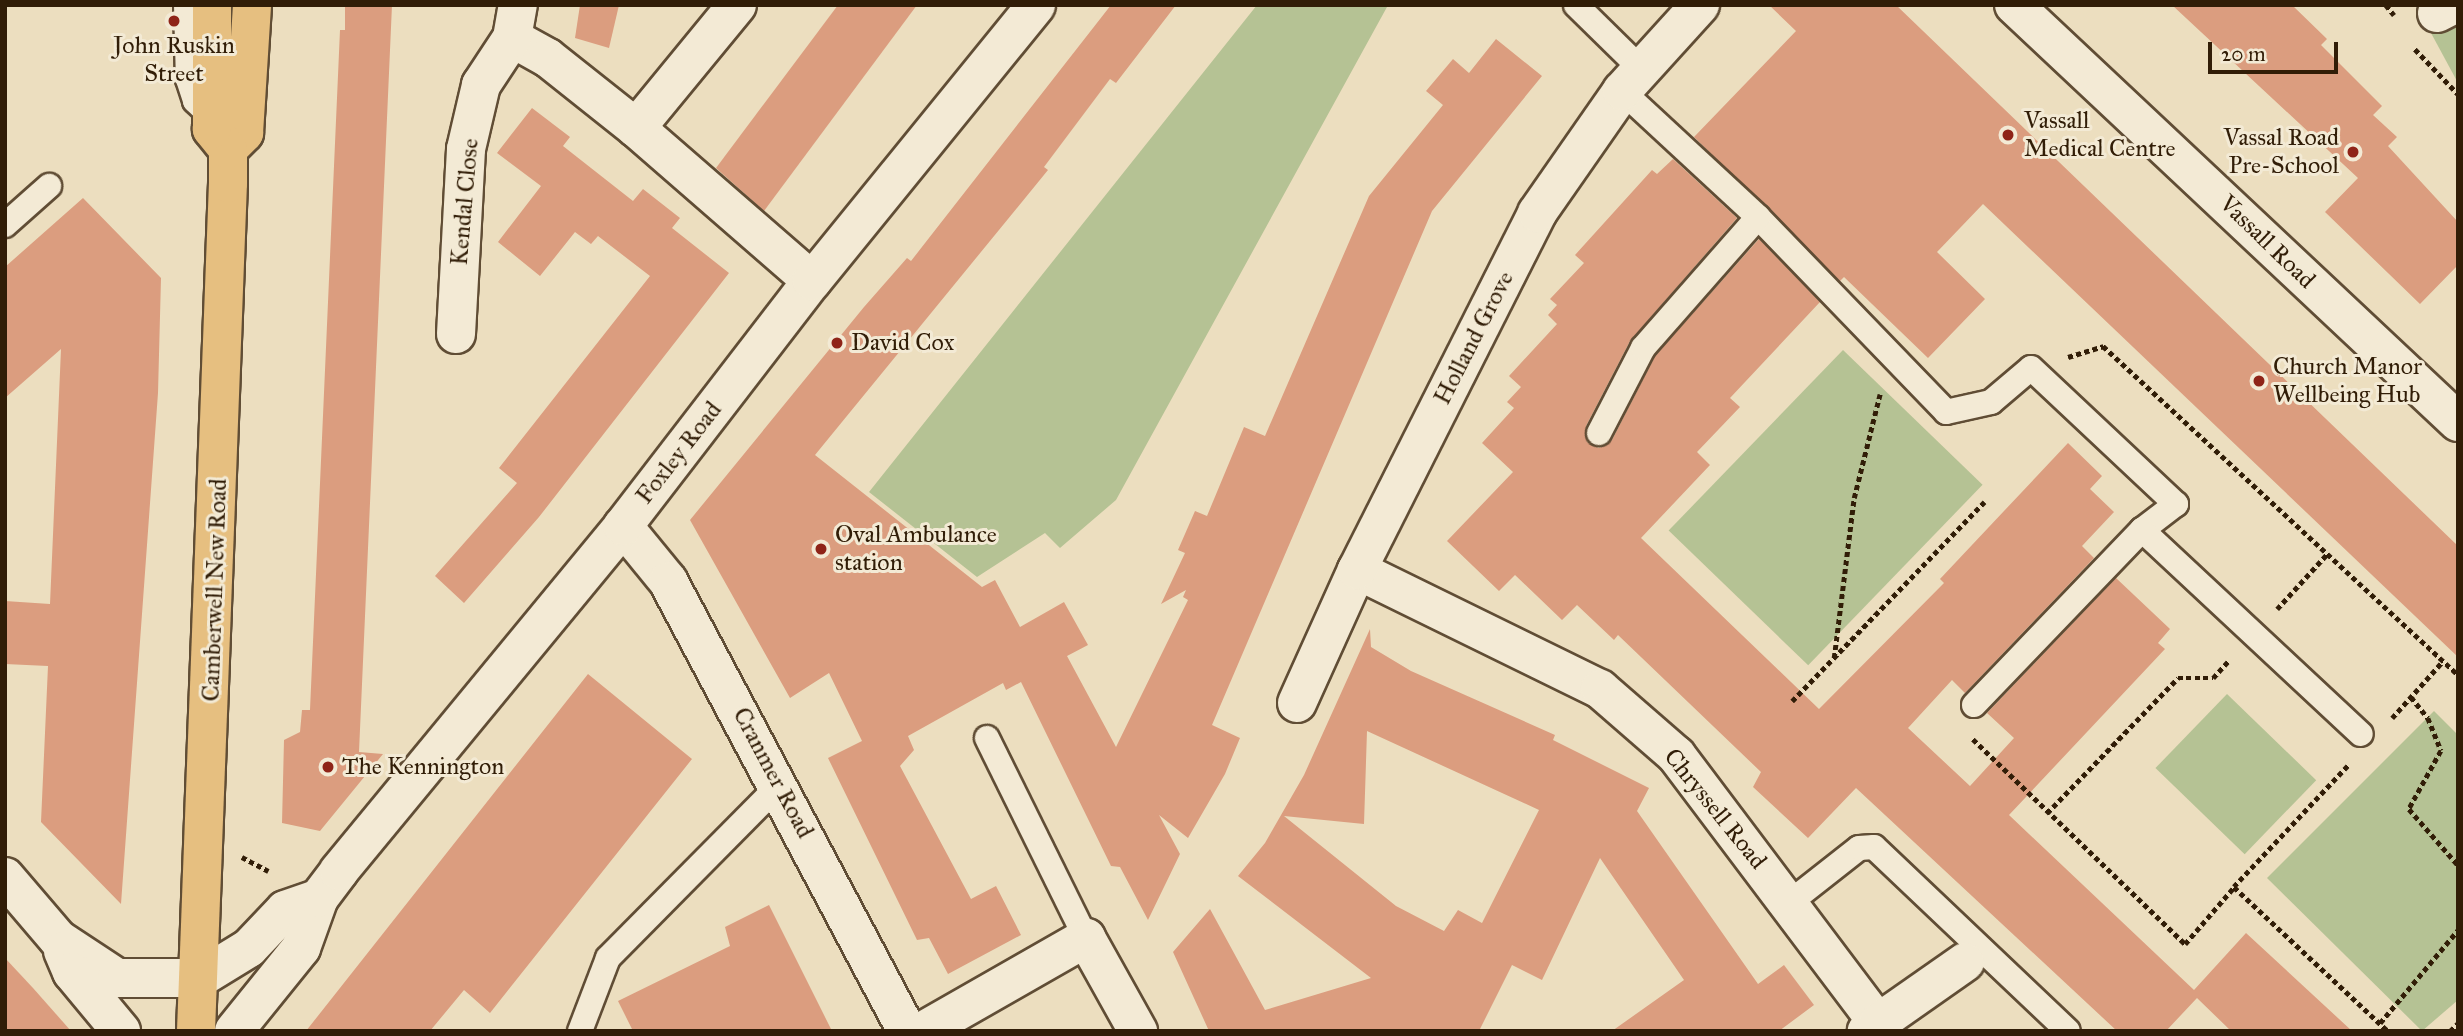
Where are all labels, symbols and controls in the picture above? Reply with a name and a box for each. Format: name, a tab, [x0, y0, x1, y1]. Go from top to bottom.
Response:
marker: John Ruskin Street	[166, 13, 182, 29]
scale bar	[2211, 28, 2340, 72]
place label: John Ruskin Street	[113, 32, 235, 88]
text: 20 m	[2221, 41, 2266, 67]
place label: Vassall Medical Centre	[2024, 107, 2176, 163]
place label: Vassal Road Pre-School	[2224, 124, 2339, 180]
marker: Vassall Medical Centre	[1998, 125, 2018, 145]
street label: Kendal Close	[445, 137, 485, 267]
marker: Vassal Road Pre-School	[2345, 144, 2361, 160]
street label: Vassall Road	[2213, 189, 2321, 295]
street label: Holland Grove	[1428, 267, 1520, 409]
place label: David Cox	[851, 329, 954, 357]
marker: David Cox	[829, 335, 845, 351]
place label: Church Manor Wellbeing Hub	[2273, 353, 2422, 409]
marker: Church Manor Wellbeing Hub	[2251, 373, 2267, 389]
street label: Foxley Road	[630, 396, 728, 510]
street label: Camberwell New Road	[197, 478, 233, 702]
place label: Oval Ambulance station	[835, 521, 997, 577]
marker: Oval Ambulance station	[813, 541, 829, 557]
street label: Cranmer Road	[727, 703, 819, 843]
street label: Chryssell Road	[1658, 743, 1772, 875]
place label: The Kennington	[342, 753, 504, 781]
marker: The Kennington	[320, 759, 336, 775]

